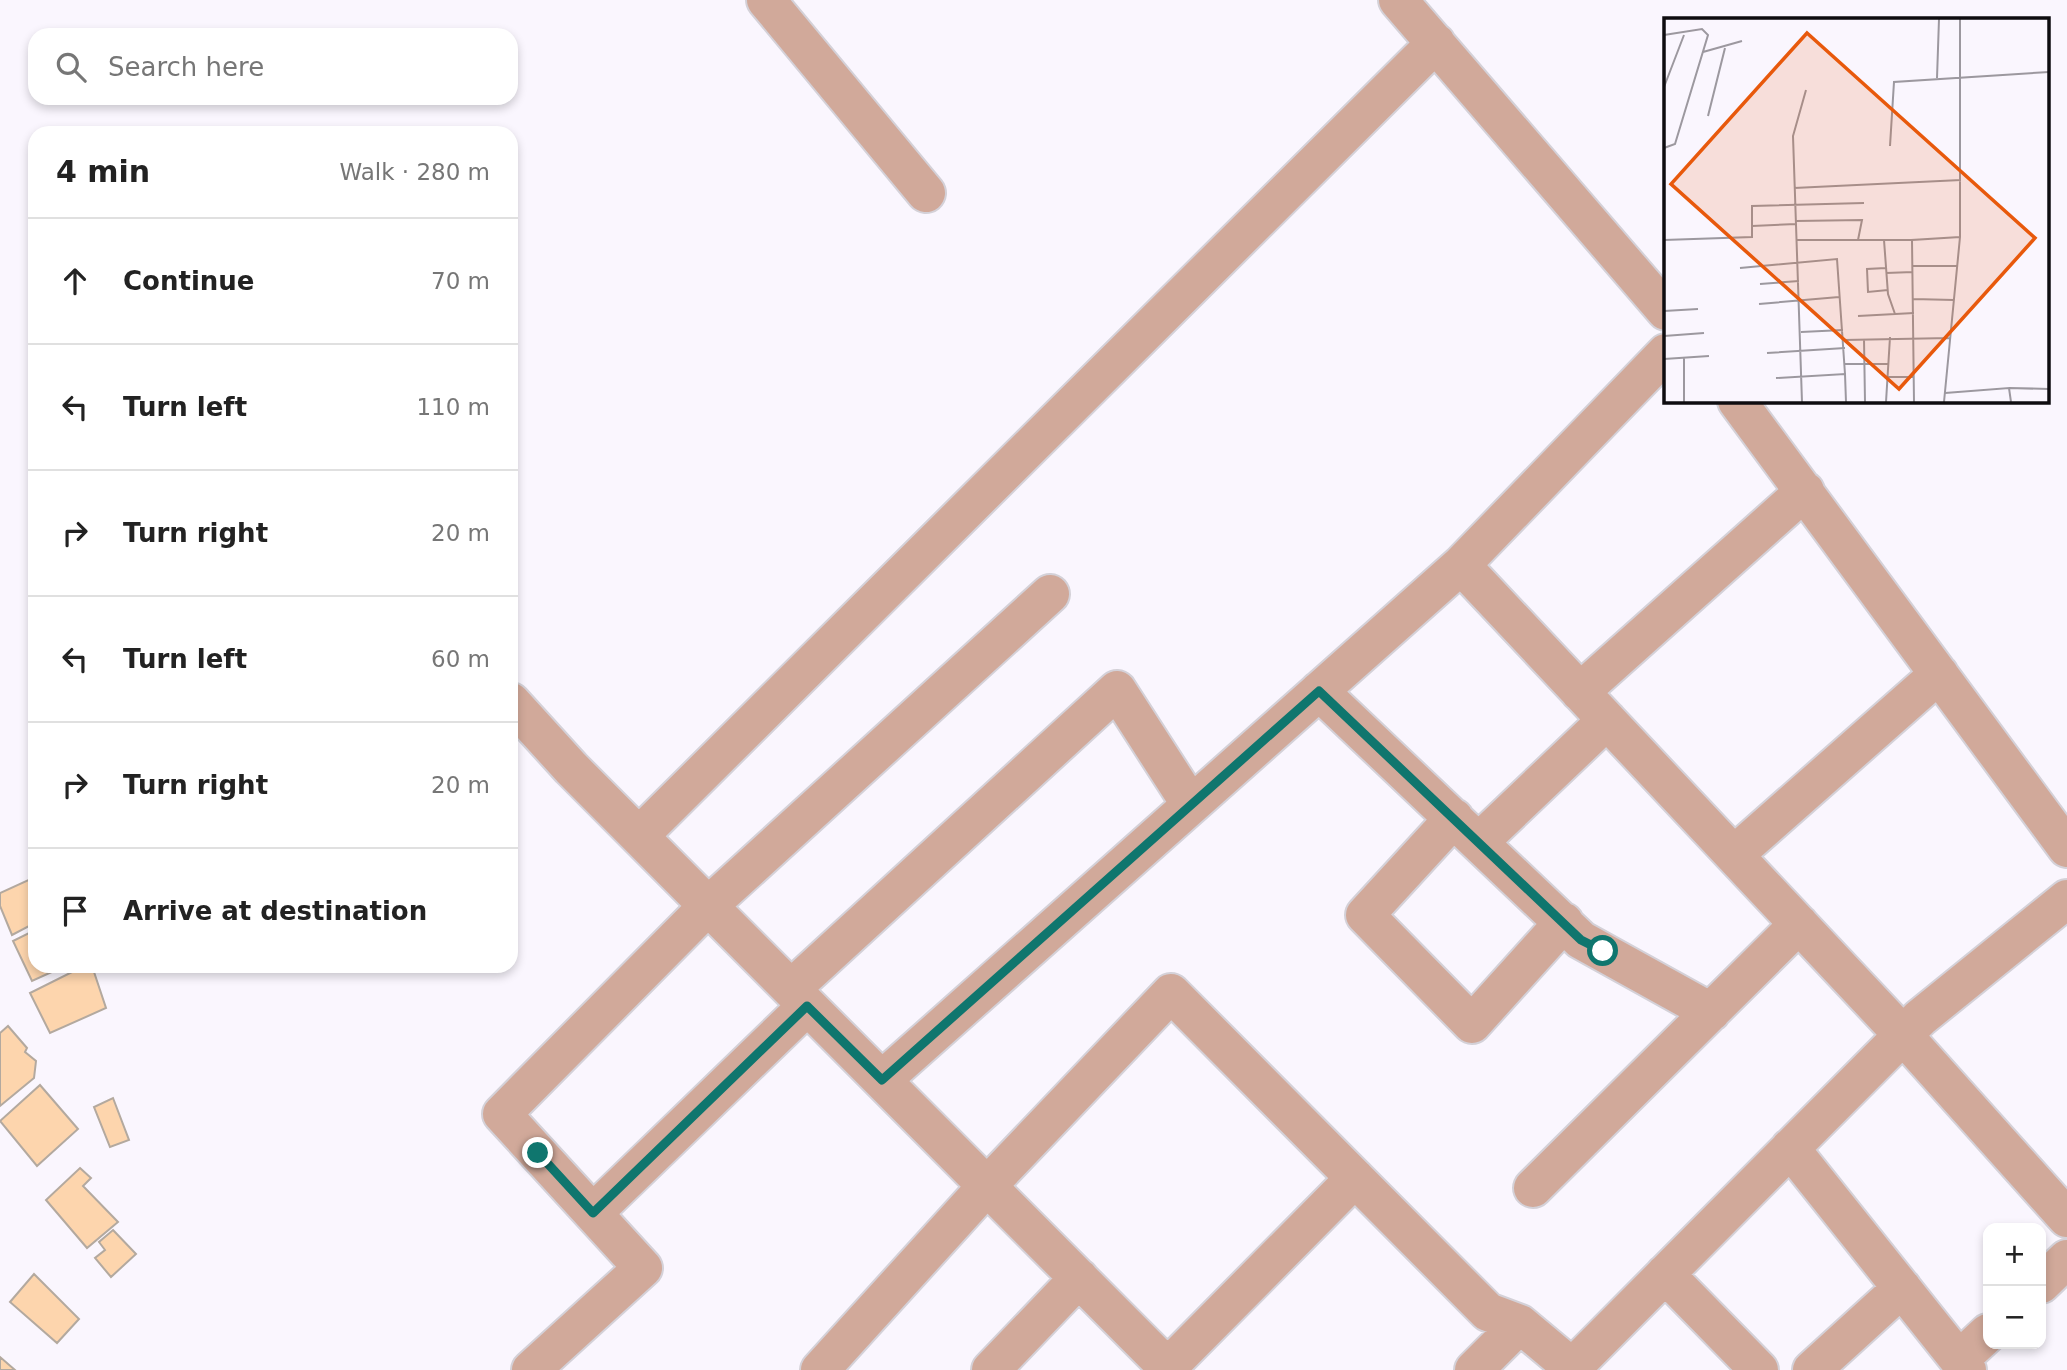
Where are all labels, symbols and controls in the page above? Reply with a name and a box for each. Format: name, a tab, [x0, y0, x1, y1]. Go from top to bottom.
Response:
inset map	[1664, 18, 2050, 402]
search box	[28, 28, 518, 105]
icon: search	[52, 48, 90, 86]
text: Search here	[108, 52, 264, 82]
text: 4 min	[56, 154, 150, 189]
text: Walk · 280 m	[339, 159, 490, 185]
icon: ahead	[56, 262, 94, 300]
text: Continue	[123, 266, 254, 296]
text: 70 m	[431, 268, 490, 294]
icon: left	[56, 388, 94, 426]
text: Turn left	[123, 392, 247, 422]
text: 110 m	[416, 394, 490, 420]
icon: right	[56, 514, 94, 552]
text: Turn right	[123, 518, 268, 548]
text: 20 m	[431, 520, 490, 546]
icon: left	[56, 640, 94, 678]
text: Turn left	[123, 644, 247, 674]
text: 60 m	[431, 646, 490, 672]
icon: right	[56, 766, 94, 804]
text: Turn right	[123, 770, 268, 800]
text: 20 m	[431, 772, 490, 798]
icon: arrive	[56, 892, 94, 930]
text: Arrive at destination	[123, 896, 427, 926]
route start	[1587, 935, 1618, 966]
route end	[522, 1137, 553, 1168]
map controls	[1983, 1223, 2046, 1349]
button: +	[1983, 1223, 2046, 1286]
button: −	[1983, 1286, 2046, 1349]

